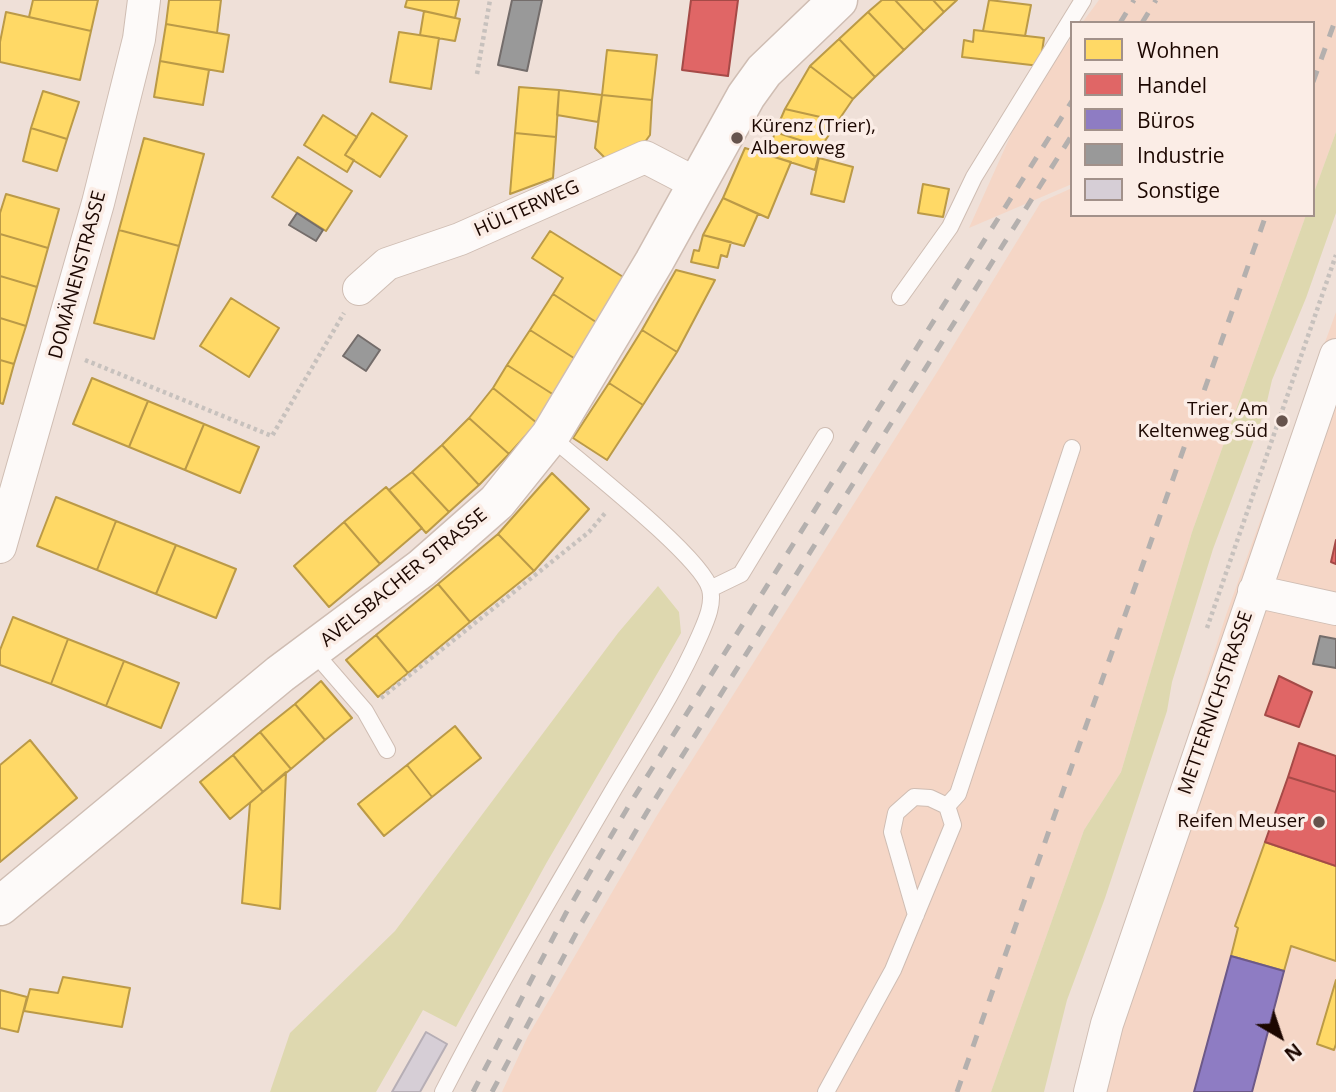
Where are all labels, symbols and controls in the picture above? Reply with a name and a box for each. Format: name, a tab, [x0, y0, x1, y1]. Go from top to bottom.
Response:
legend	[1070, 21, 1315, 217]
text: Wohnen	[1137, 36, 1219, 64]
text: Handel	[1137, 71, 1207, 99]
text: Büros	[1137, 106, 1195, 134]
place label: Kürenz (Trier), Alberoweg	[751, 116, 876, 160]
marker: Kürenz (Trier), Alberoweg	[729, 130, 745, 146]
text: Industrie	[1137, 141, 1225, 169]
street label: HÜLTERWEG	[471, 176, 583, 242]
text: Sonstige	[1137, 176, 1220, 204]
street label: DOMÄNENSTRASSE	[45, 189, 111, 361]
place label: Trier, Am Keltenweg Süd	[1137, 399, 1268, 443]
marker: Trier, Am Keltenweg Süd	[1274, 413, 1290, 429]
street label: AVELSBACHER STRASSE	[316, 504, 492, 652]
street label: METTERNICHSTRASSE	[1174, 608, 1258, 798]
place label: Reifen Meuser	[1177, 811, 1305, 833]
marker: Reifen Meuser	[1311, 814, 1327, 830]
north arrow	[1245, 1001, 1315, 1071]
text: N	[1279, 1037, 1307, 1067]

